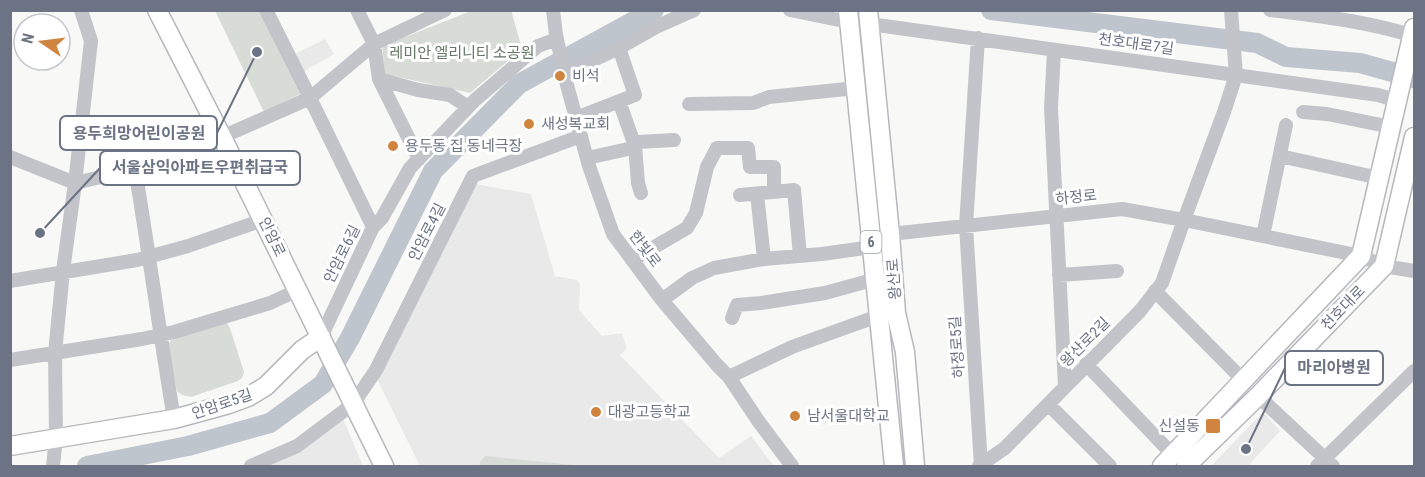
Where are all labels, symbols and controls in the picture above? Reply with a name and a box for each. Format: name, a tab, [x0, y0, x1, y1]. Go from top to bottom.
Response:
north arrow	[12, 12, 72, 72]
street label: 천호대로7길	[1097, 30, 1175, 58]
text: N	[18, 31, 38, 46]
park label: 레미안 엘리니티 소공원	[390, 44, 534, 62]
place label: 비석	[572, 67, 600, 85]
marker: 비석	[553, 69, 567, 83]
place label: 새성복교회	[541, 115, 610, 133]
callout: 용두희망어린이공원	[60, 116, 217, 150]
marker: 새성복교회	[522, 117, 536, 131]
text: 용두희망어린이공원	[73, 124, 205, 143]
place label: 용두동 집 동네극장	[405, 137, 522, 155]
marker: 용두동 집 동네극장	[386, 139, 400, 153]
callout: 서울삼익아파트우편취급국	[100, 151, 300, 185]
text: 서울삼익아파트우편취급국	[112, 158, 288, 177]
street label: 하정로	[1054, 186, 1098, 208]
street label: 안암로4길	[405, 200, 449, 264]
street label: 안암로	[255, 214, 289, 260]
street label: 안암로6길	[320, 222, 364, 286]
street label: 한빛로	[625, 227, 665, 271]
road number: 6	[860, 231, 882, 253]
street label: 왕산로	[884, 258, 904, 300]
street label: 천호대로	[1317, 282, 1369, 334]
street label: 왕산로2길	[1057, 314, 1113, 370]
street label: 하정로5길	[946, 315, 968, 379]
callout: 마리아병원	[1285, 351, 1383, 385]
text: 마리아병원	[1297, 358, 1371, 377]
street label: 안암로5길	[189, 385, 255, 423]
place label: 대광고등학교	[608, 403, 691, 421]
marker: 대광고등학교	[589, 405, 603, 419]
place label: 남서울대학교	[807, 407, 890, 425]
marker: 남서울대학교	[788, 409, 802, 423]
place label: 신설동	[1159, 417, 1200, 435]
marker: 신설동	[1204, 417, 1222, 435]

